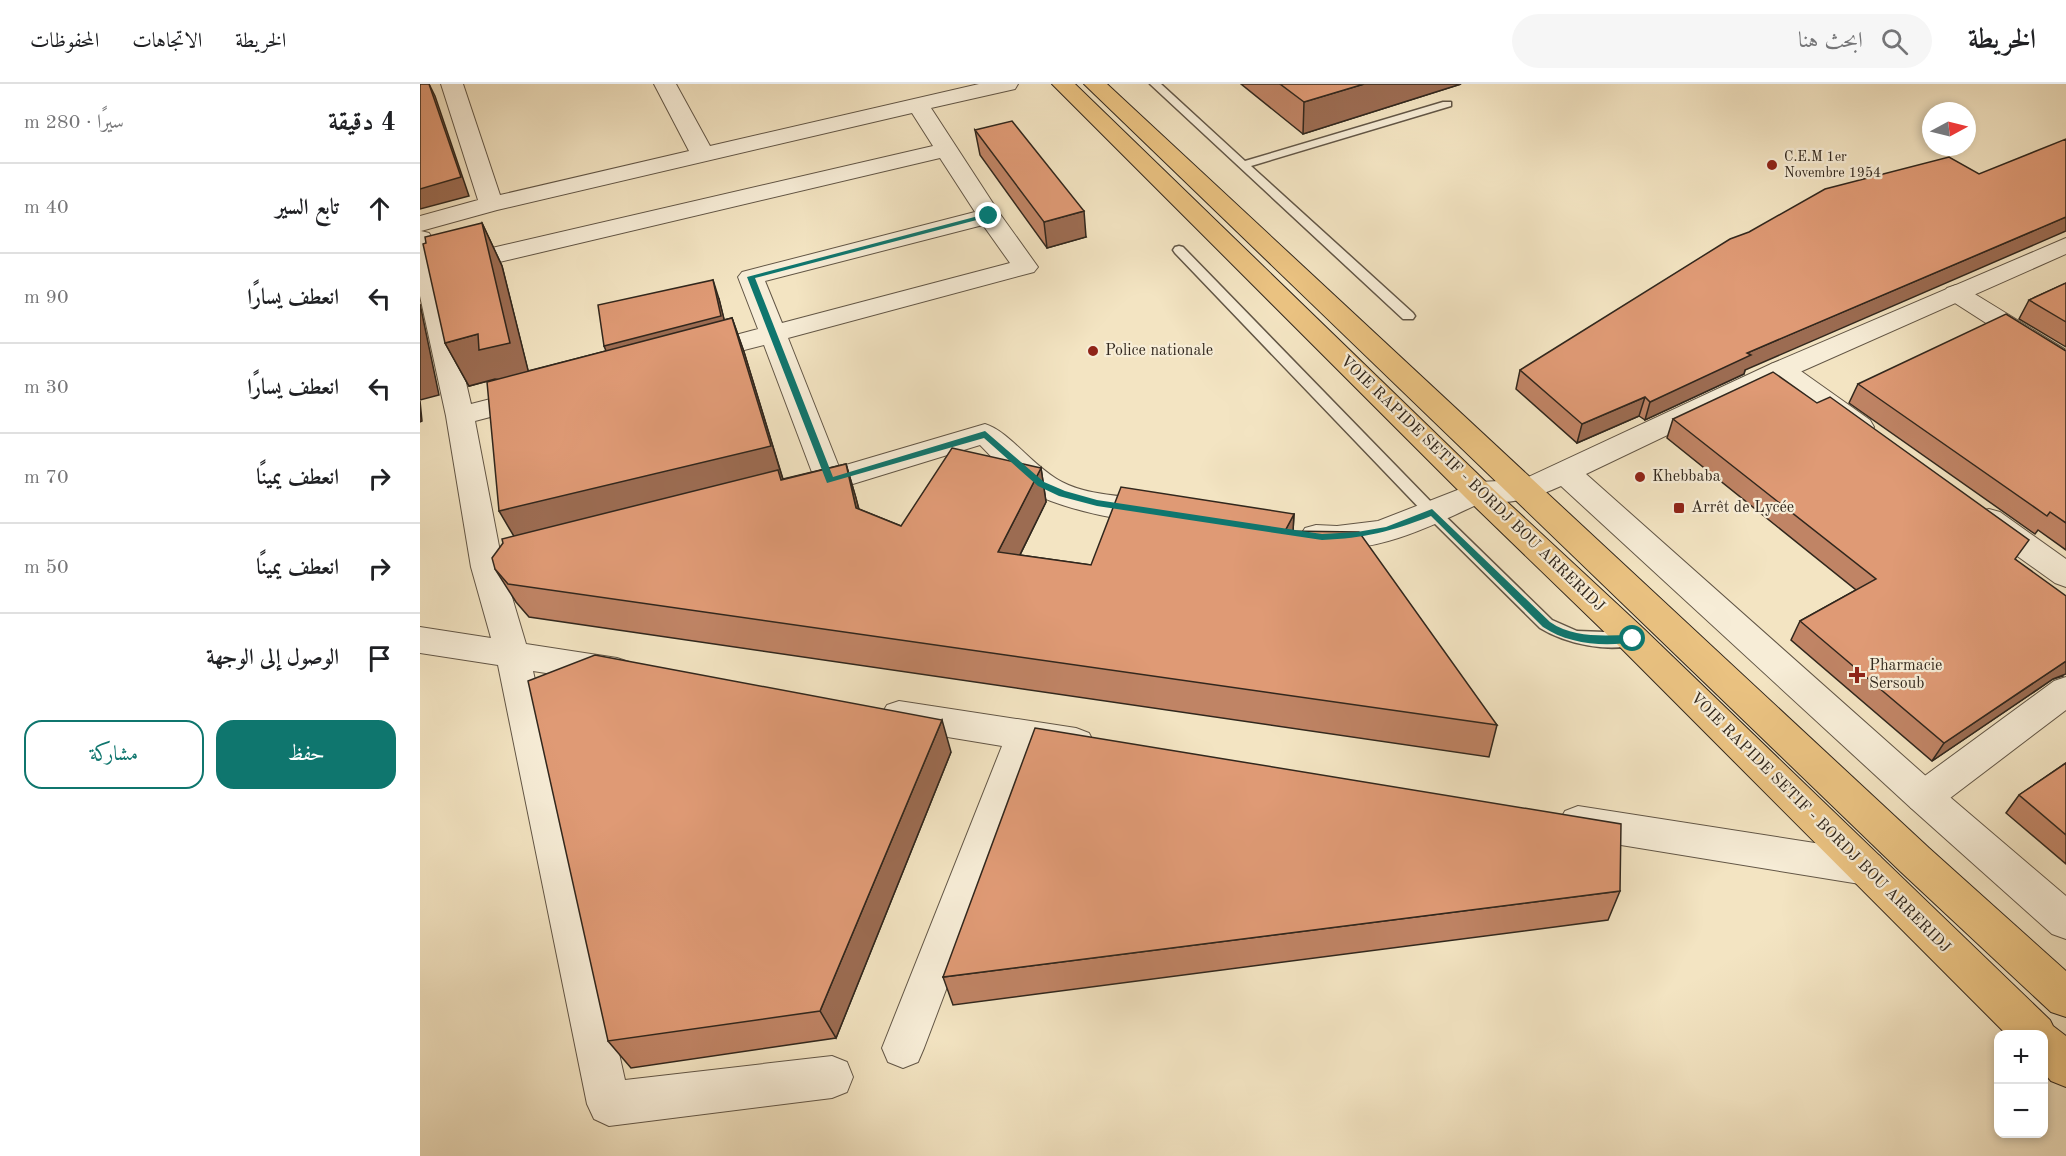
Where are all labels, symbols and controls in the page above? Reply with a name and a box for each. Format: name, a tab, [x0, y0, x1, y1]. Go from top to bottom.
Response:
search box	[1512, 14, 1932, 68]
icon: search	[1878, 25, 1911, 58]
text: الخريطة	[1968, 27, 2036, 55]
text: ابحث هنا	[1798, 30, 1863, 52]
text: المحفوظات	[30, 31, 99, 52]
text: الاتجاهات	[132, 31, 202, 52]
text: الخريطة	[235, 31, 286, 52]
north arrow	[1922, 102, 1976, 156]
text: 4 دقيقة	[328, 110, 396, 136]
text: سيرًا · 280 m	[24, 113, 124, 133]
place label: C.E.M 1er Novembre 1954	[1784, 150, 1881, 180]
marker: C.E.M 1er Novembre 1954	[1765, 158, 1779, 172]
icon: ahead	[363, 192, 396, 225]
text: تابع السير	[275, 197, 339, 219]
text: 40 m	[24, 198, 69, 218]
route end	[975, 202, 1001, 228]
icon: left	[363, 282, 396, 315]
text: انعطف يسارًا	[247, 287, 339, 309]
text: 90 m	[24, 288, 69, 308]
place label: Police nationale	[1105, 343, 1213, 359]
marker: Police nationale	[1086, 344, 1100, 358]
street label: VOIE RAPIDE SETIF - BORDJ BOU ARRERIDJ	[1337, 353, 1608, 615]
icon: left	[363, 372, 396, 405]
text: انعطف يسارًا	[247, 377, 339, 399]
text: 30 m	[24, 378, 69, 398]
icon: right	[363, 462, 396, 495]
text: انعطف يمينًا	[256, 467, 339, 489]
text: 70 m	[24, 468, 69, 488]
place label: Khebbaba	[1652, 469, 1721, 485]
marker: Khebbaba	[1633, 470, 1647, 484]
place label: Arrêt de Lycée	[1691, 500, 1794, 516]
marker: Arrêt de Lycée	[1672, 501, 1686, 515]
icon: right	[363, 552, 396, 585]
text: انعطف يمينًا	[256, 557, 339, 579]
text: 50 m	[24, 558, 69, 578]
route start	[1619, 625, 1645, 651]
icon: arrive	[363, 642, 396, 675]
text: الوصول إلى الوجهة	[206, 647, 339, 669]
place label: Pharmacie Sersoub	[1869, 658, 1942, 692]
marker: Pharmacie Sersoub	[1850, 668, 1864, 682]
street label: VOIE RAPIDE SETIF - BORDJ BOU ARRERIDJ	[1687, 690, 1953, 956]
button: مشاركة	[24, 720, 204, 789]
button: حفظ	[216, 720, 396, 789]
map controls	[1994, 1030, 2048, 1138]
button: +	[1994, 1030, 2048, 1084]
button: −	[1994, 1084, 2048, 1138]

